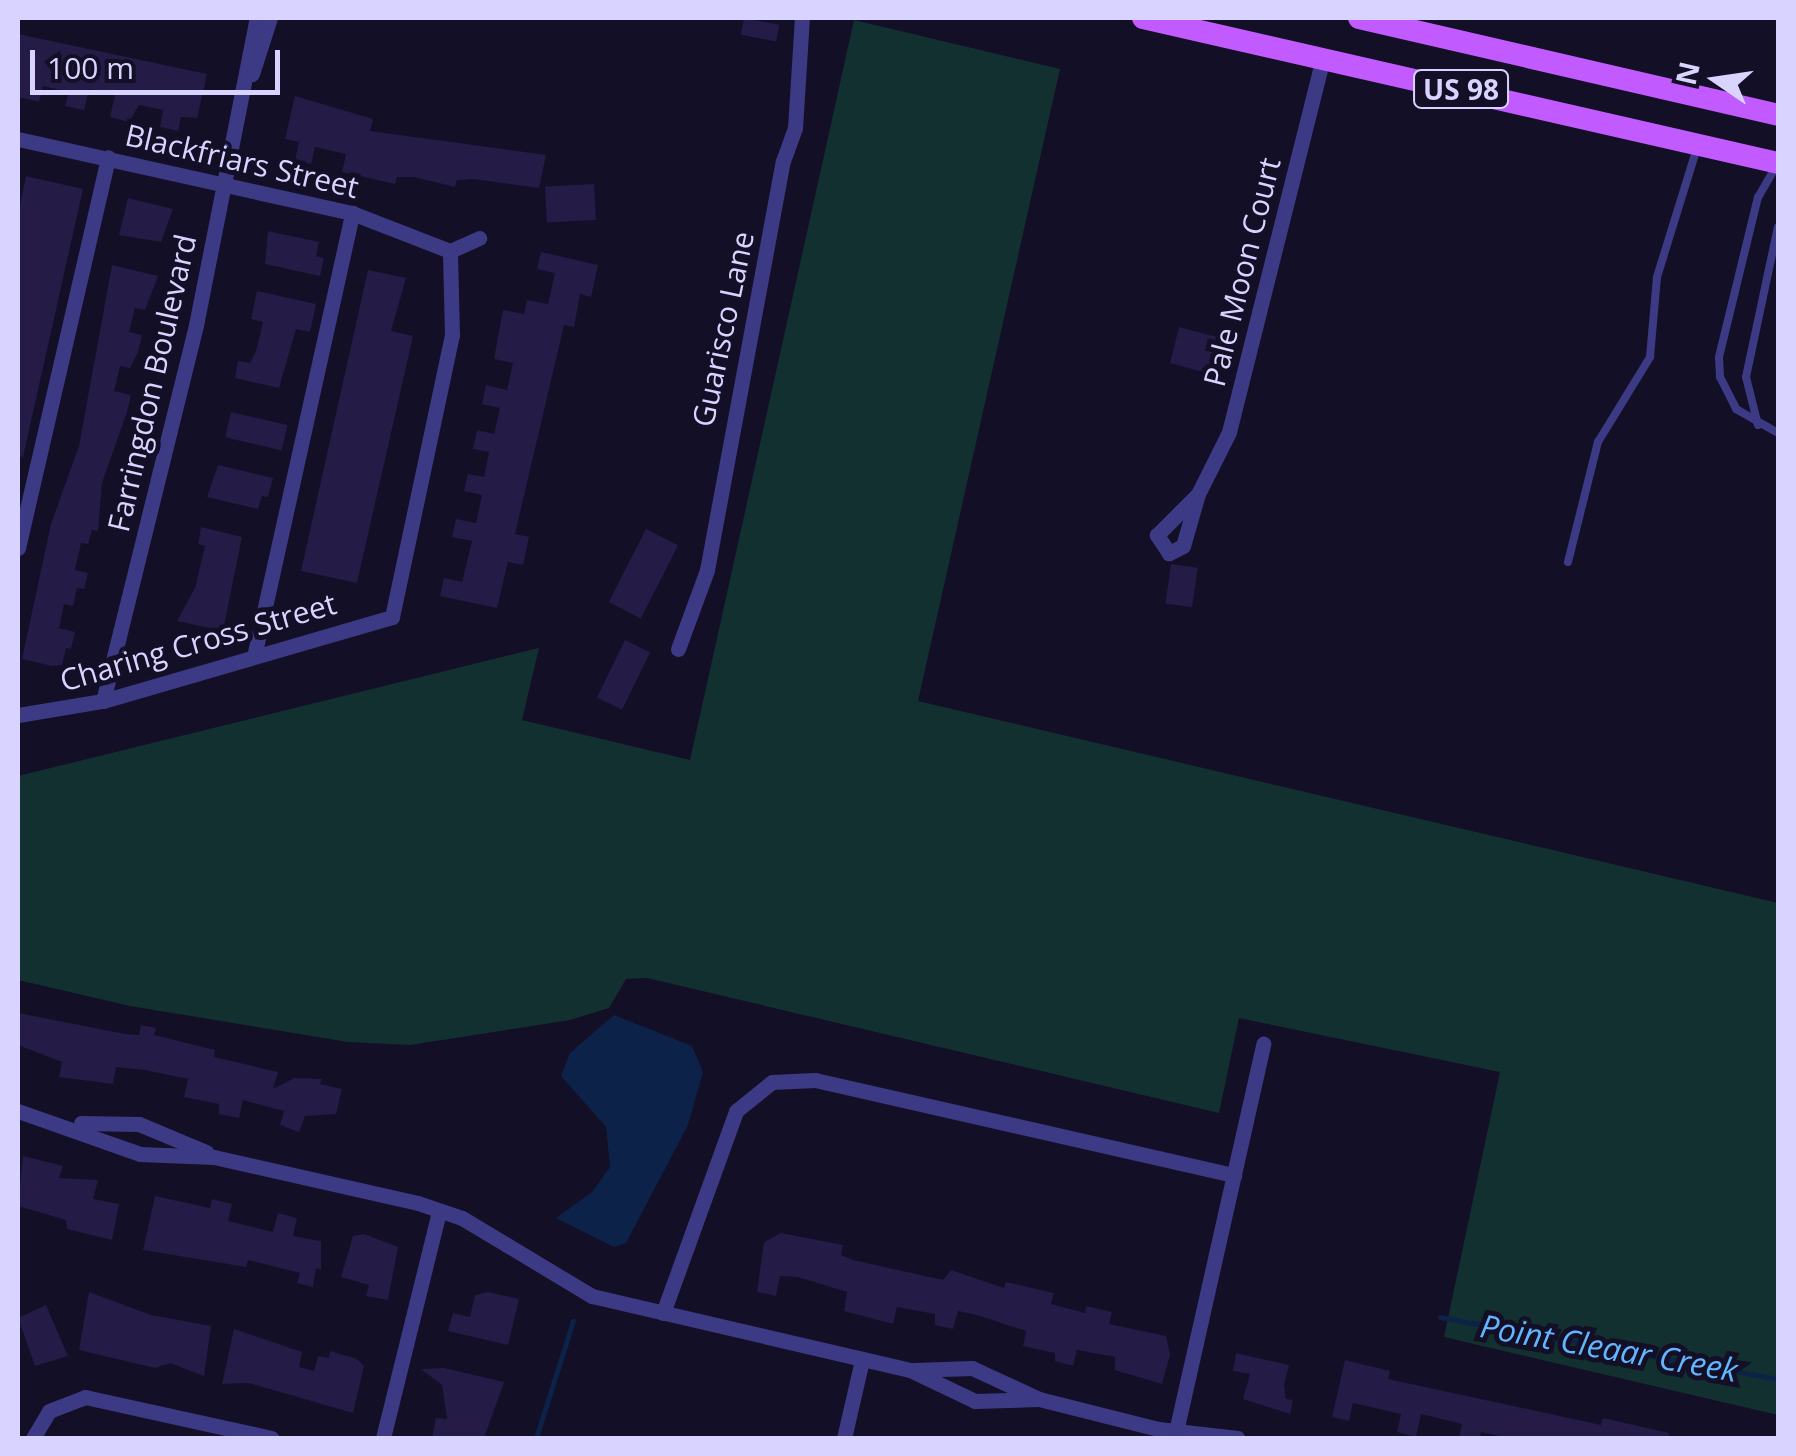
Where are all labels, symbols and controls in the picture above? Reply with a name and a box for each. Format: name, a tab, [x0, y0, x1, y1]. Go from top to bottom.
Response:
scale bar	[35, 30, 285, 92]
north arrow	[1666, 30, 1766, 130]
text: 100 m	[47, 47, 134, 88]
text: N	[1666, 58, 1708, 89]
road number: US 98	[1411, 66, 1511, 112]
street label: Blackfriars Street	[122, 117, 362, 205]
street label: Pale Moon Court	[1196, 154, 1288, 390]
street label: Guarisco Lane	[685, 228, 761, 430]
street label: Farringdon Boulevard	[100, 231, 204, 535]
street label: Charing Cross Street	[56, 585, 340, 699]
water label: Point Cleaar Creek	[1477, 1306, 1741, 1390]

